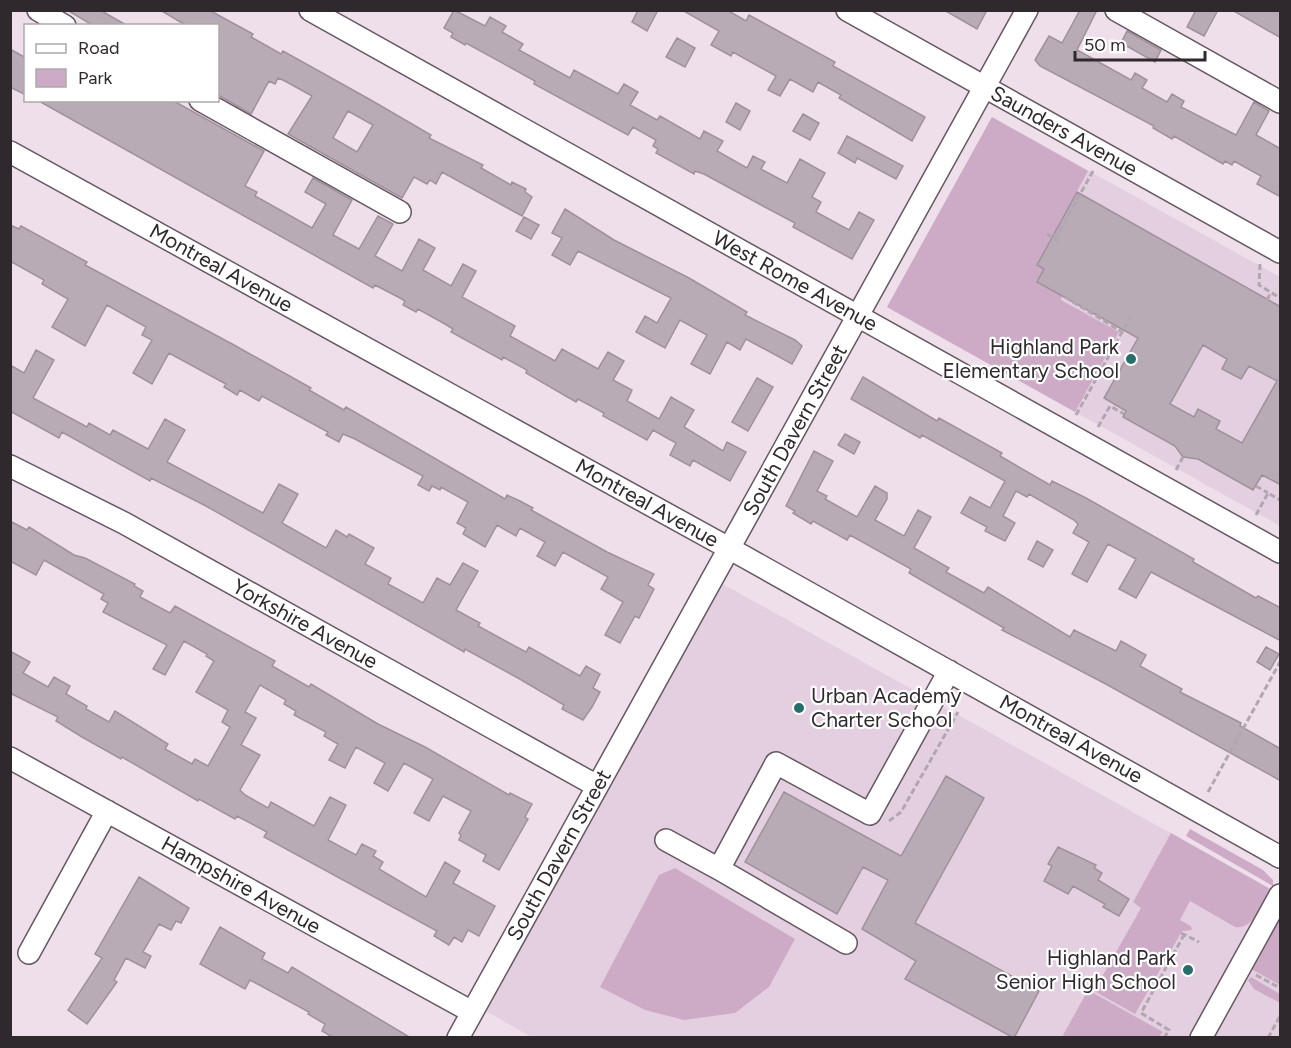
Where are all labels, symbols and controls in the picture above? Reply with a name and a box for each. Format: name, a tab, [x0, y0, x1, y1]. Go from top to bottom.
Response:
legend	[24, 24, 219, 102]
scale bar	[1075, 24, 1206, 62]
text: 50 m	[1084, 34, 1126, 56]
text: Road	[78, 37, 119, 59]
text: Park	[78, 67, 113, 89]
street label: Saunders Avenue	[987, 80, 1142, 181]
street label: Montreal Avenue	[145, 218, 297, 317]
street label: West Rome Avenue	[708, 225, 882, 336]
place label: Highland Park Elementary School	[943, 334, 1120, 383]
street label: South Davern Street	[737, 340, 852, 520]
marker: Highland Park Elementary School	[1124, 352, 1138, 366]
street label: Montreal Avenue	[571, 453, 723, 552]
street label: Yorkshire Avenue	[228, 573, 382, 674]
place label: Urban Academy Charter School	[811, 683, 962, 732]
street label: Montreal Avenue	[995, 689, 1147, 788]
marker: Urban Academy Charter School	[792, 701, 806, 715]
street label: South Davern Street	[501, 765, 616, 945]
street label: Hampshire Avenue	[157, 831, 325, 939]
place label: Highland Park Senior High School	[996, 945, 1177, 994]
marker: Highland Park Senior High School	[1181, 963, 1195, 977]

